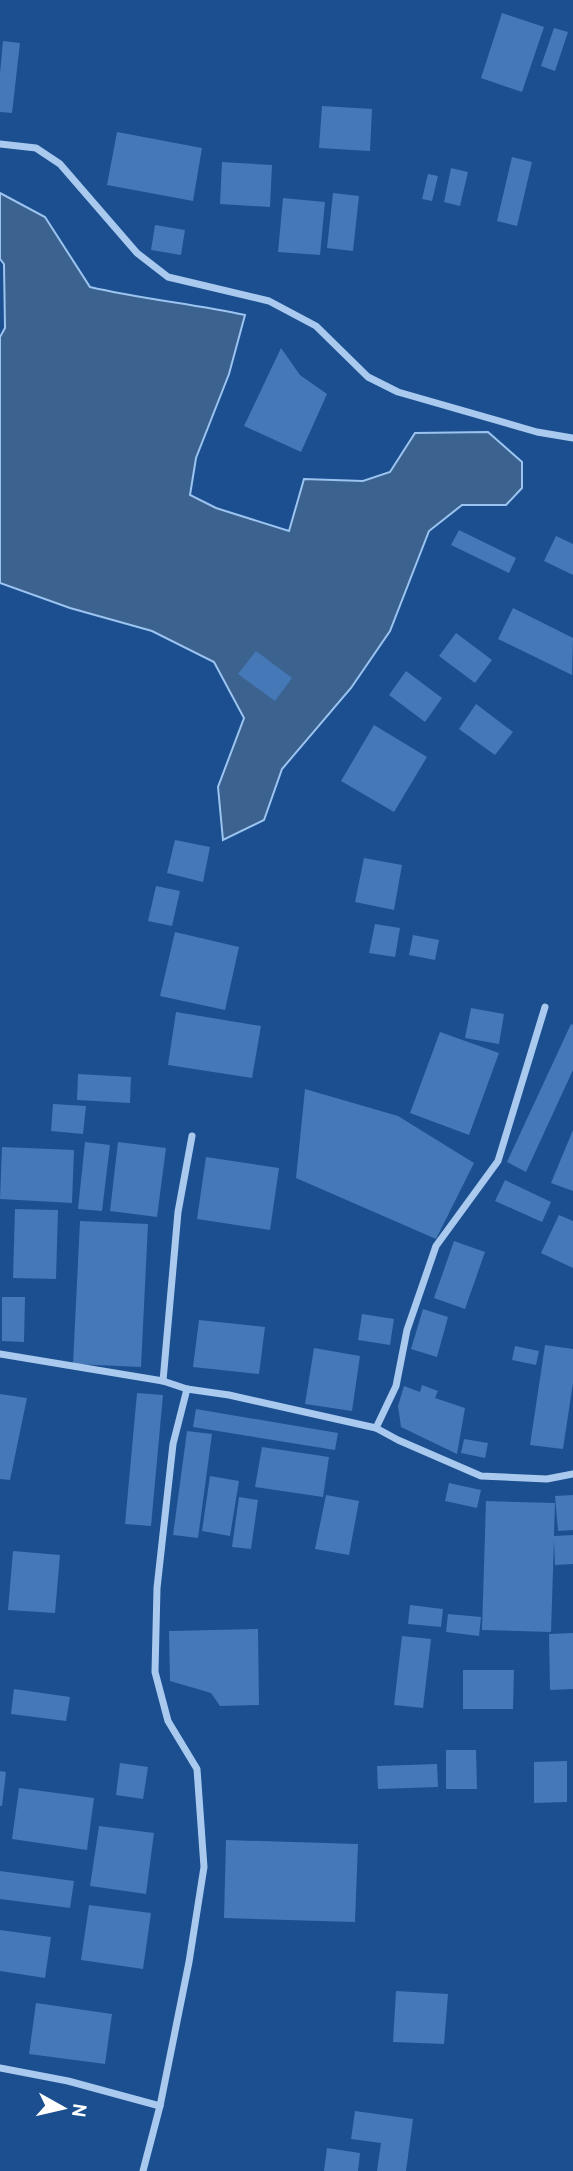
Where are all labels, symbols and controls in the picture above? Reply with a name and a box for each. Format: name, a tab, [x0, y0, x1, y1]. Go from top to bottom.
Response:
north arrow	[28, 2073, 98, 2143]
text: N	[65, 2102, 91, 2119]

